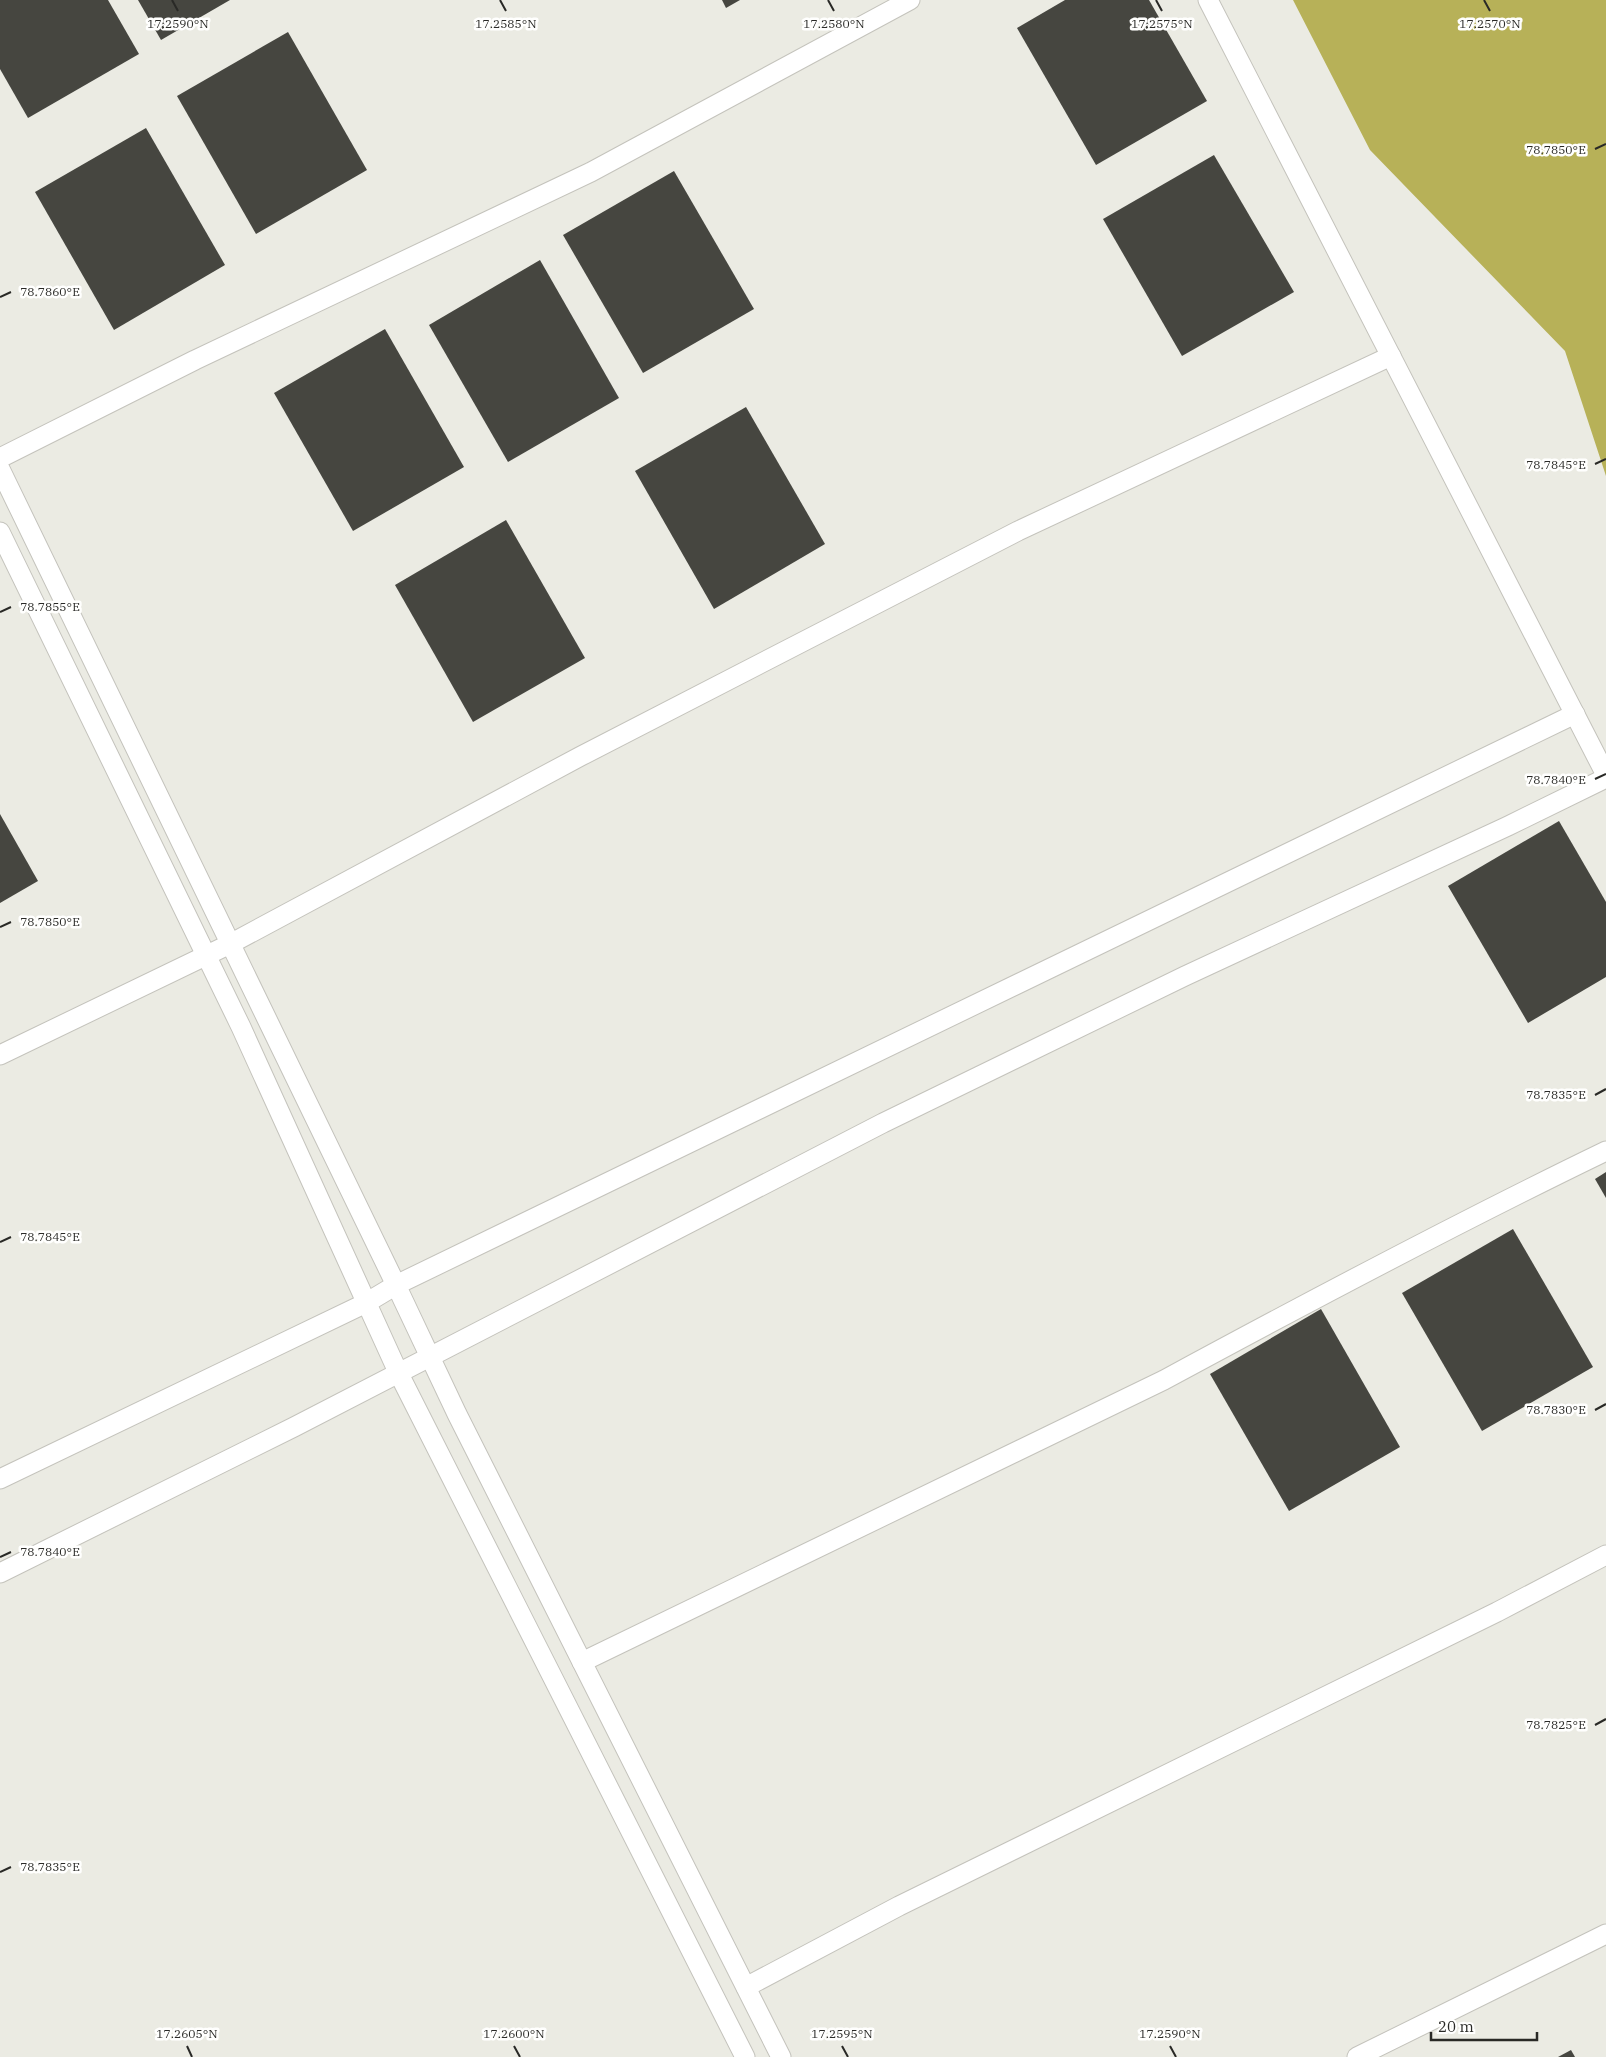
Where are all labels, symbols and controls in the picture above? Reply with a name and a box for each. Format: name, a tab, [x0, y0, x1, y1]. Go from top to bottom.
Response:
text: 17.2590°N	[147, 16, 209, 31]
text: 17.2585°N	[475, 16, 537, 31]
text: 17.2580°N	[803, 16, 865, 31]
text: 17.2575°N	[1131, 16, 1193, 31]
text: 17.2570°N	[1459, 16, 1521, 31]
text: 78.7850°E	[1526, 142, 1586, 157]
text: 78.7860°E	[20, 284, 80, 299]
text: 78.7845°E	[1526, 457, 1586, 472]
text: 78.7855°E	[20, 599, 80, 614]
text: 78.7840°E	[1526, 772, 1586, 787]
text: 78.7850°E	[20, 914, 80, 929]
text: 78.7835°E	[1526, 1087, 1586, 1102]
text: 78.7845°E	[20, 1229, 80, 1244]
text: 78.7830°E	[1526, 1402, 1586, 1417]
text: 78.7840°E	[20, 1544, 80, 1559]
text: 78.7825°E	[1526, 1717, 1586, 1732]
text: 78.7835°E	[20, 1859, 80, 1874]
scale bar	[1431, 2010, 1537, 2042]
text: 20 m	[1438, 2017, 1474, 2036]
text: 17.2605°N	[156, 2026, 218, 2041]
text: 17.2600°N	[483, 2026, 545, 2041]
text: 17.2595°N	[811, 2026, 873, 2041]
text: 17.2590°N	[1139, 2026, 1201, 2041]

